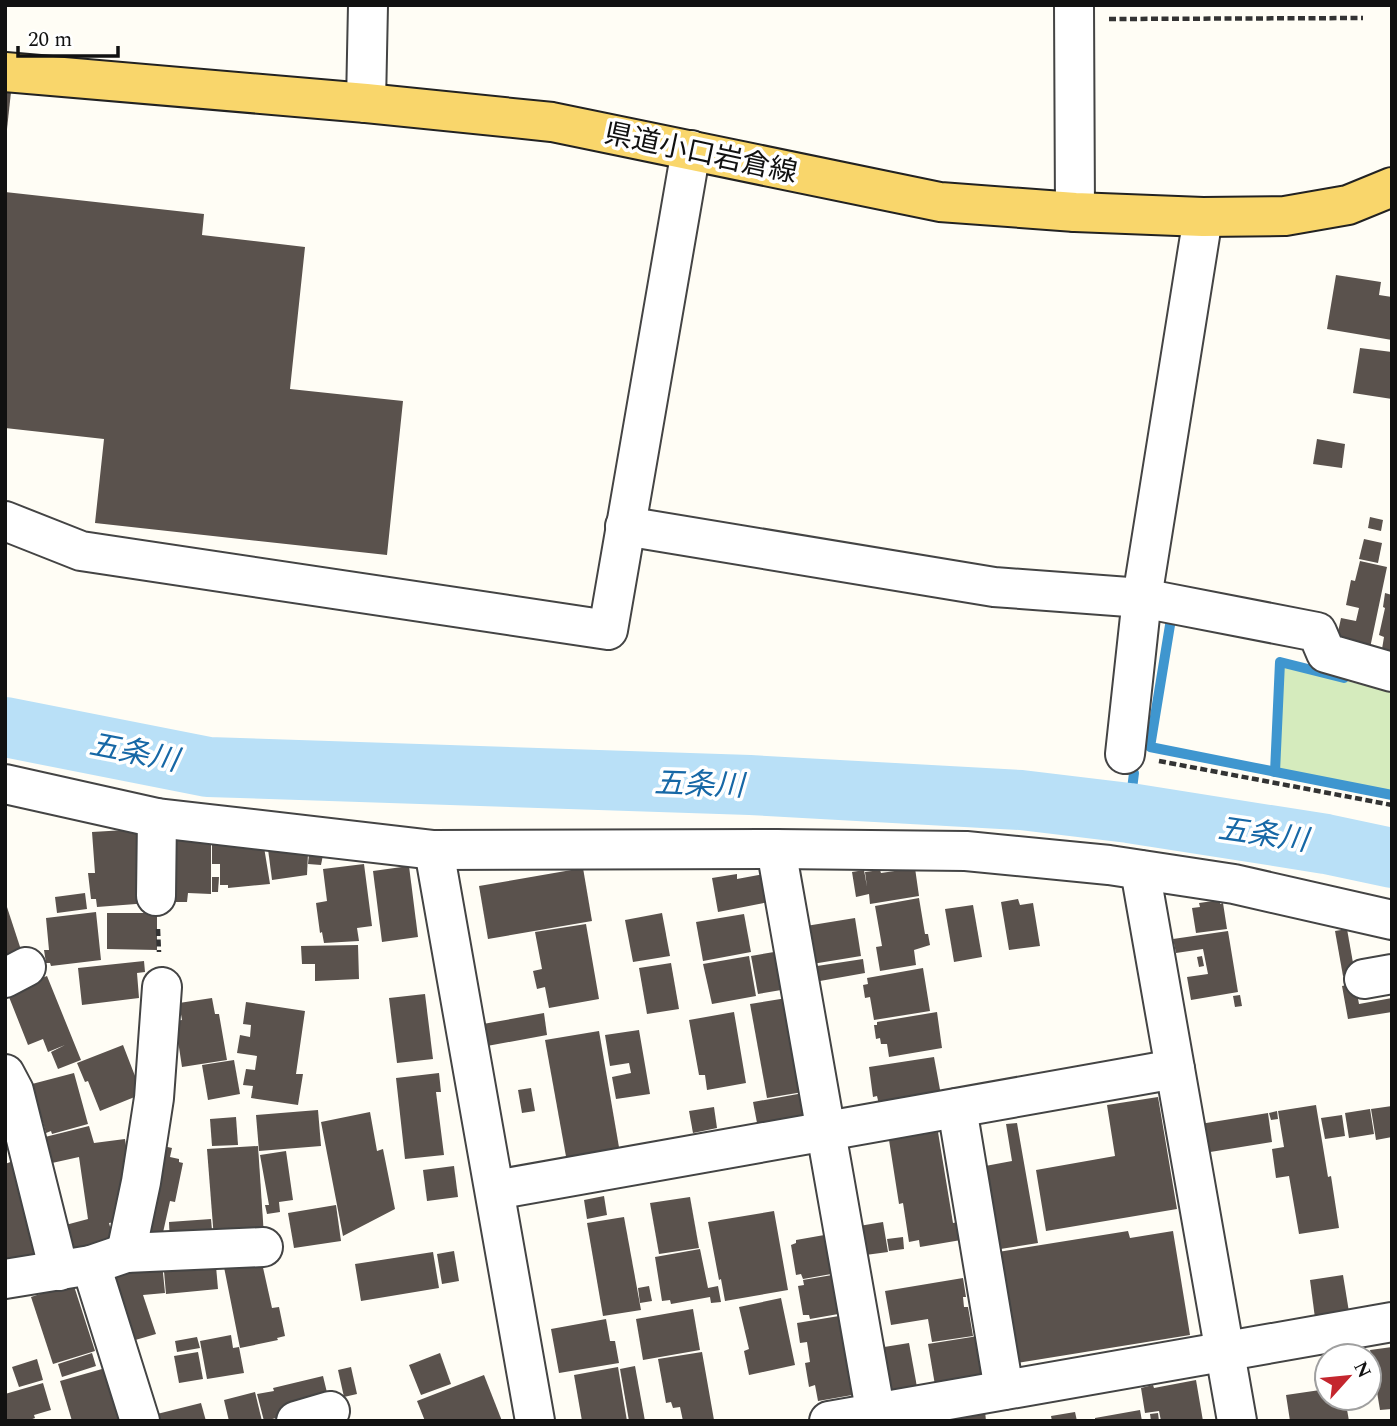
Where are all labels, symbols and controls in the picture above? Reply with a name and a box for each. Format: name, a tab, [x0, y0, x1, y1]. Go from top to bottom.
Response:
scale bar	[18, 14, 117, 58]
text: 20 m	[28, 24, 72, 56]
street label: 県道小口岩倉線	[600, 112, 801, 195]
water label: 五条川	[85, 722, 185, 785]
water label: 五条川	[653, 760, 748, 810]
water label: 五条川	[1215, 806, 1314, 864]
north arrow	[1313, 1342, 1383, 1412]
text: N	[1345, 1356, 1378, 1383]

